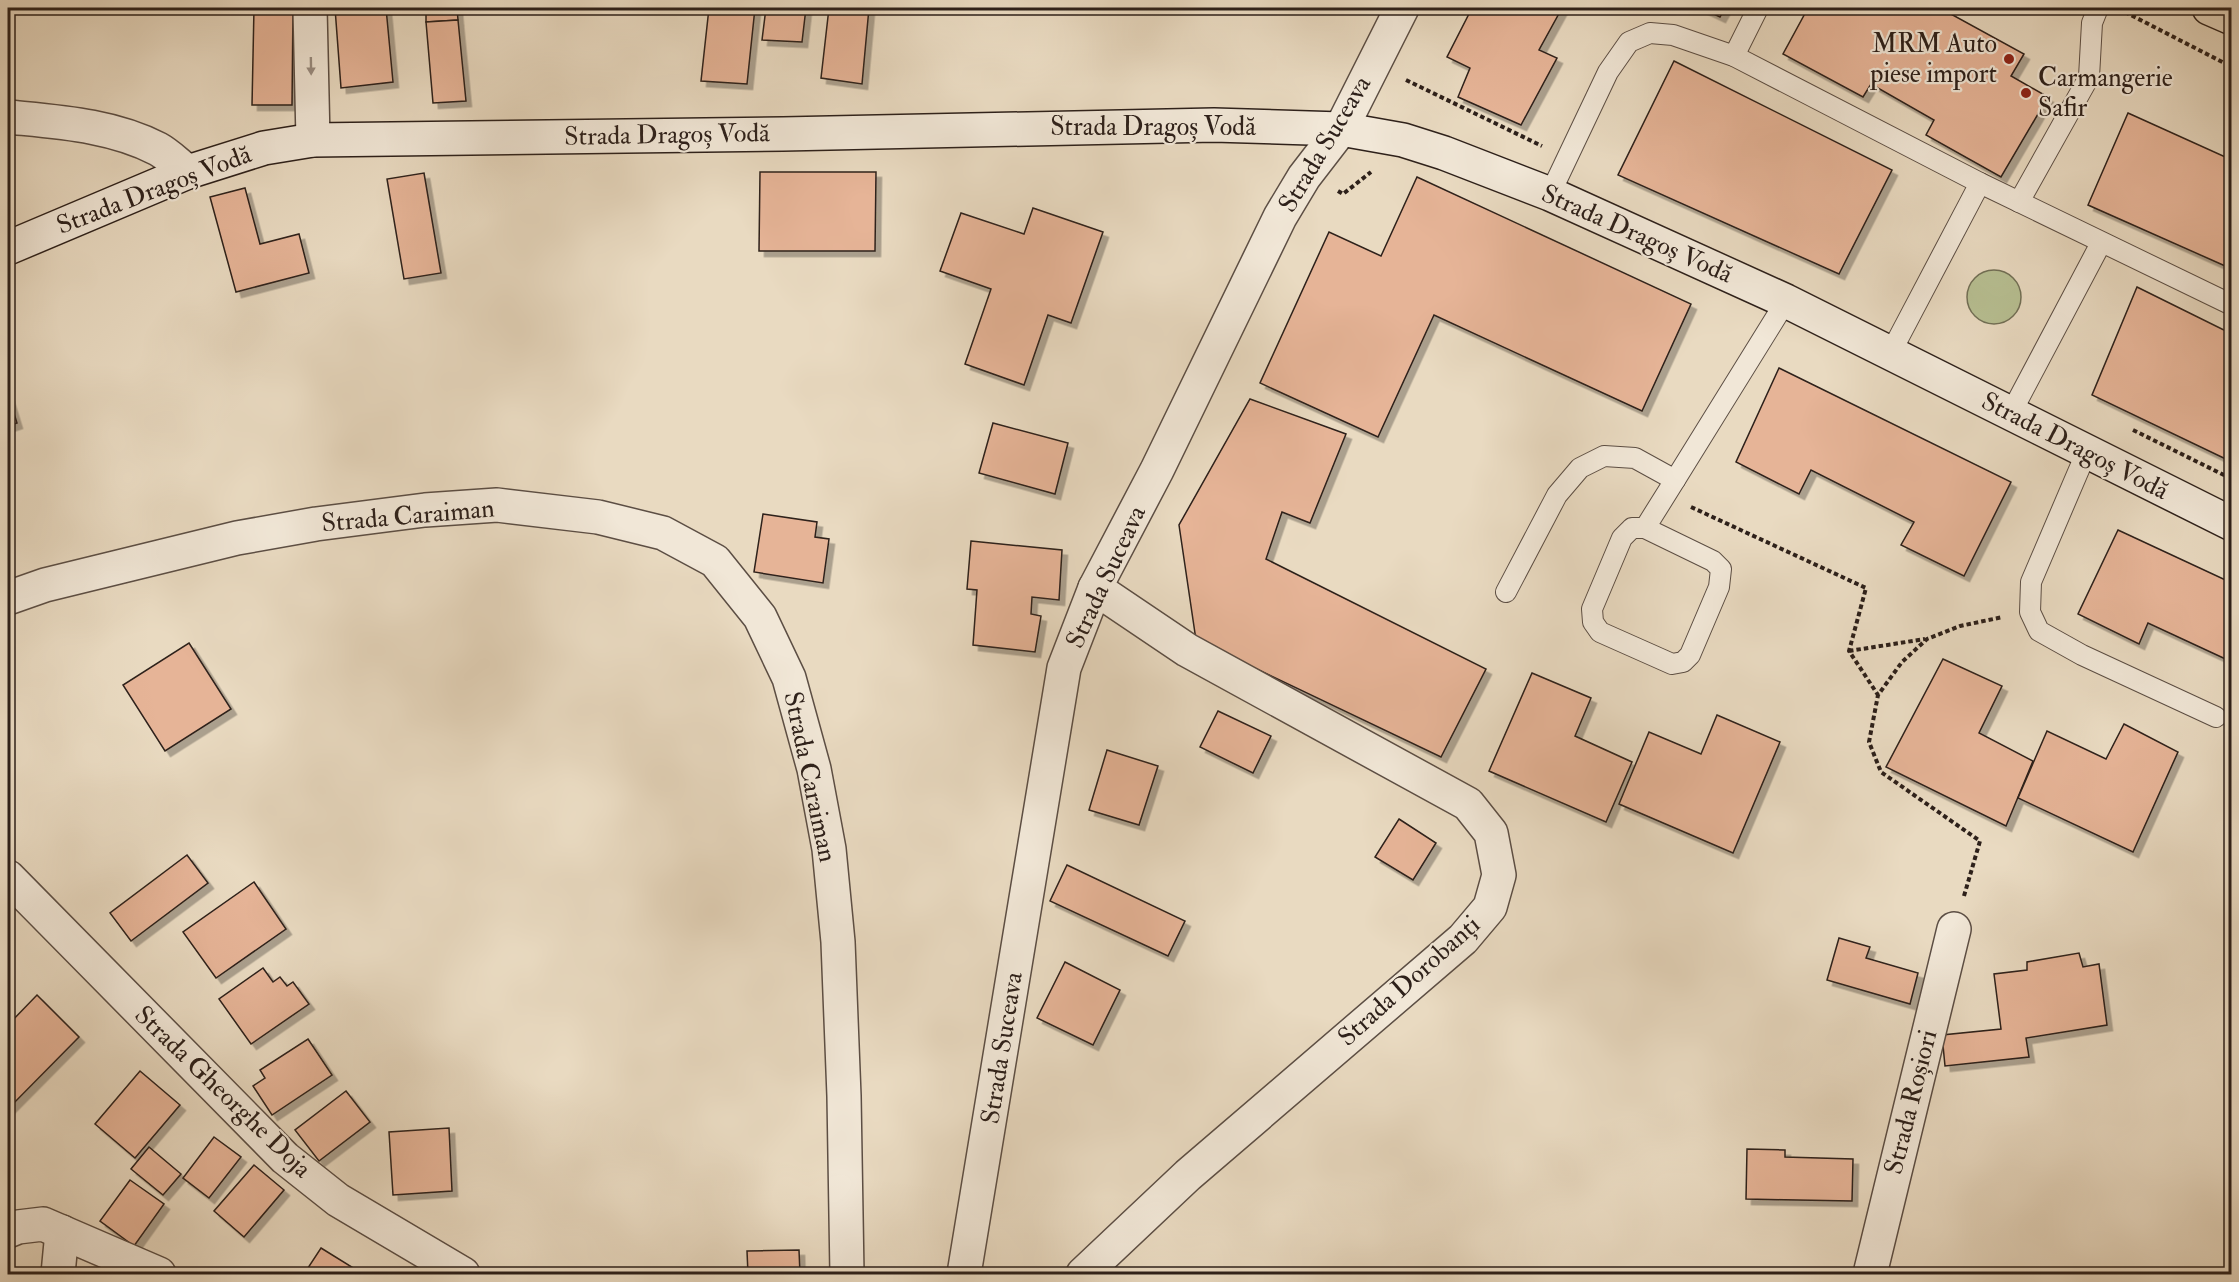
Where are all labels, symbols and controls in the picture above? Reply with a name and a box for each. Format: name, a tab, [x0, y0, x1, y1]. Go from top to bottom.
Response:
place label: MRM Auto piese import	[1869, 28, 1997, 91]
marker: MRM Auto piese import	[2002, 52, 2016, 66]
one-way arrow	[307, 56, 316, 75]
place label: Carmangerie Safir	[2038, 62, 2173, 124]
street label: Strada Suceava	[1272, 70, 1378, 218]
marker: Carmangerie Safir	[2019, 86, 2033, 100]
street label: Strada Dragoș Vodă	[1050, 111, 1256, 143]
street label: Strada Dragoș Vodă	[564, 117, 770, 153]
street label: Strada Dragoș Vodă	[52, 138, 256, 242]
street label: Strada Dragoș Vodă	[1537, 178, 1738, 291]
street label: Strada Dragoș Vodă	[1976, 385, 2174, 507]
street label: Strada Caraiman	[320, 493, 496, 539]
street label: Strada Suceava	[1059, 500, 1153, 653]
street label: Strada Caraiman	[776, 689, 844, 865]
street label: Strada Dorobanți	[1331, 909, 1487, 1053]
street label: Strada Suceava	[974, 969, 1030, 1126]
street label: Strada Gheorghe Doja	[128, 999, 318, 1185]
street label: Strada Roșiori	[1878, 1026, 1944, 1178]

